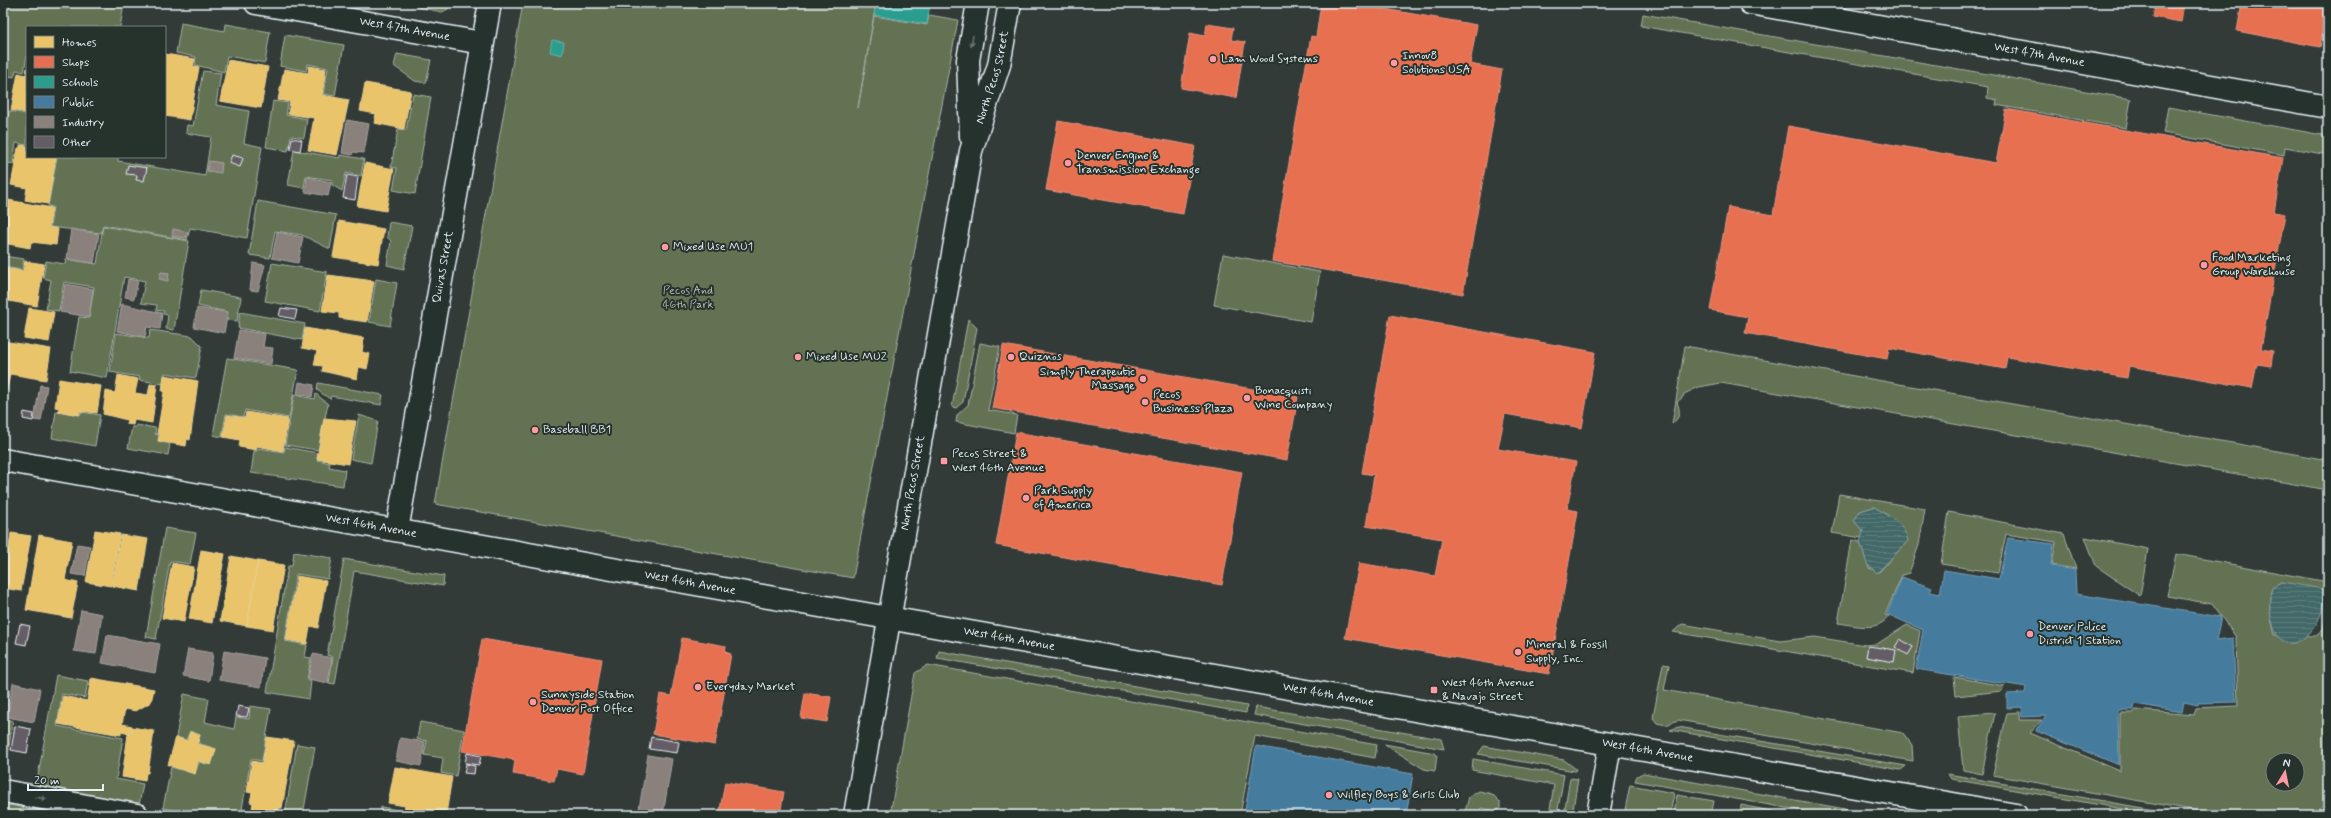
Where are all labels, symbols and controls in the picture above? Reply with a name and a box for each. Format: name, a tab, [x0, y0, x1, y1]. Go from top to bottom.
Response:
street label: West 47th Avenue	[358, 13, 451, 45]
legend	[26, 26, 166, 158]
street label: North Pecos Street	[972, 30, 1013, 126]
text: Homes	[62, 35, 97, 51]
one-way arrow	[968, 35, 974, 48]
street label: West 47th Avenue	[1993, 39, 2086, 71]
place label: Innov8 Solutions USA	[1402, 48, 1471, 78]
place label: Lam Wood Systems	[1221, 51, 1318, 67]
marker: Lam Wood Systems	[1208, 54, 1218, 64]
text: Shops	[62, 55, 89, 71]
marker: Innov8 Solutions USA	[1389, 58, 1399, 68]
text: Schools	[62, 75, 98, 91]
text: Public	[62, 95, 94, 111]
text: Industry	[62, 115, 104, 131]
text: Other	[62, 135, 91, 151]
place label: Denver Engine & Transmission Exchange	[1076, 148, 1200, 179]
marker: Denver Engine & Transmission Exchange	[1063, 158, 1073, 168]
street label: Quivas Street	[429, 230, 458, 304]
place label: Mixed Use MU1	[673, 239, 753, 255]
marker: Mixed Use MU1	[660, 242, 670, 252]
place label: Food Marketing Group Warehouse	[2212, 250, 2295, 280]
marker: Food Marketing Group Warehouse	[2199, 260, 2209, 270]
park label: Pecos And 46th Park	[663, 283, 713, 313]
place label: Mixed Use MU2	[806, 349, 887, 365]
place label: Quiznos	[1019, 349, 1063, 365]
marker: Mixed Use MU2	[793, 352, 803, 362]
marker: Quiznos	[1006, 352, 1016, 362]
place label: Simply Therapeutic Massage	[1040, 364, 1135, 394]
marker: Simply Therapeutic Massage	[1138, 374, 1148, 384]
place label: Bonacquisti Wine Company	[1255, 383, 1333, 413]
place label: Pecos Business Plaza	[1153, 387, 1233, 417]
marker: Bonacquisti Wine Company	[1242, 393, 1252, 403]
marker: Pecos Business Plaza	[1140, 397, 1150, 407]
place label: Baseball BB1	[543, 422, 611, 438]
marker: Baseball BB1	[530, 425, 540, 435]
street label: North Pecos Street	[897, 434, 929, 532]
place label: Pecos Street & West 46th Avenue	[952, 446, 1045, 476]
marker: Pecos Street & West 46th Avenue	[939, 456, 949, 466]
place label: Park Supply of America	[1034, 483, 1092, 513]
marker: Park Supply of America	[1021, 493, 1031, 503]
street label: West 46th Avenue	[324, 510, 418, 542]
street label: West 46th Avenue	[643, 567, 737, 599]
place label: Denver Police District 1 Station	[2038, 619, 2121, 649]
street label: West 46th Avenue	[962, 623, 1056, 655]
marker: Denver Police District 1 Station	[2025, 629, 2035, 639]
place label: Mineral & Fossil Supply, Inc.	[1526, 637, 1608, 667]
marker: Mineral & Fossil Supply, Inc.	[1513, 647, 1523, 657]
place label: West 46th Avenue & Navajo Street	[1442, 675, 1535, 705]
place label: Everyday Market	[706, 679, 796, 695]
street label: West 46th Avenue	[1281, 679, 1375, 711]
marker: Everyday Market	[693, 682, 703, 692]
marker: West 46th Avenue & Navajo Street	[1429, 685, 1439, 695]
place label: Sunnyside Station Denver Post Office	[541, 687, 634, 717]
marker: Sunnyside Station Denver Post Office	[528, 697, 538, 707]
street label: West 46th Avenue	[1601, 735, 1695, 766]
north arrow	[2265, 752, 2305, 792]
text: N	[2282, 756, 2291, 771]
scale bar	[28, 766, 103, 792]
text: 20 m	[34, 773, 60, 789]
place label: Wilfley Boys & Girls Club	[1337, 787, 1459, 803]
marker: Wilfley Boys & Girls Club	[1324, 790, 1334, 800]
one-way arrow	[35, 795, 47, 801]

